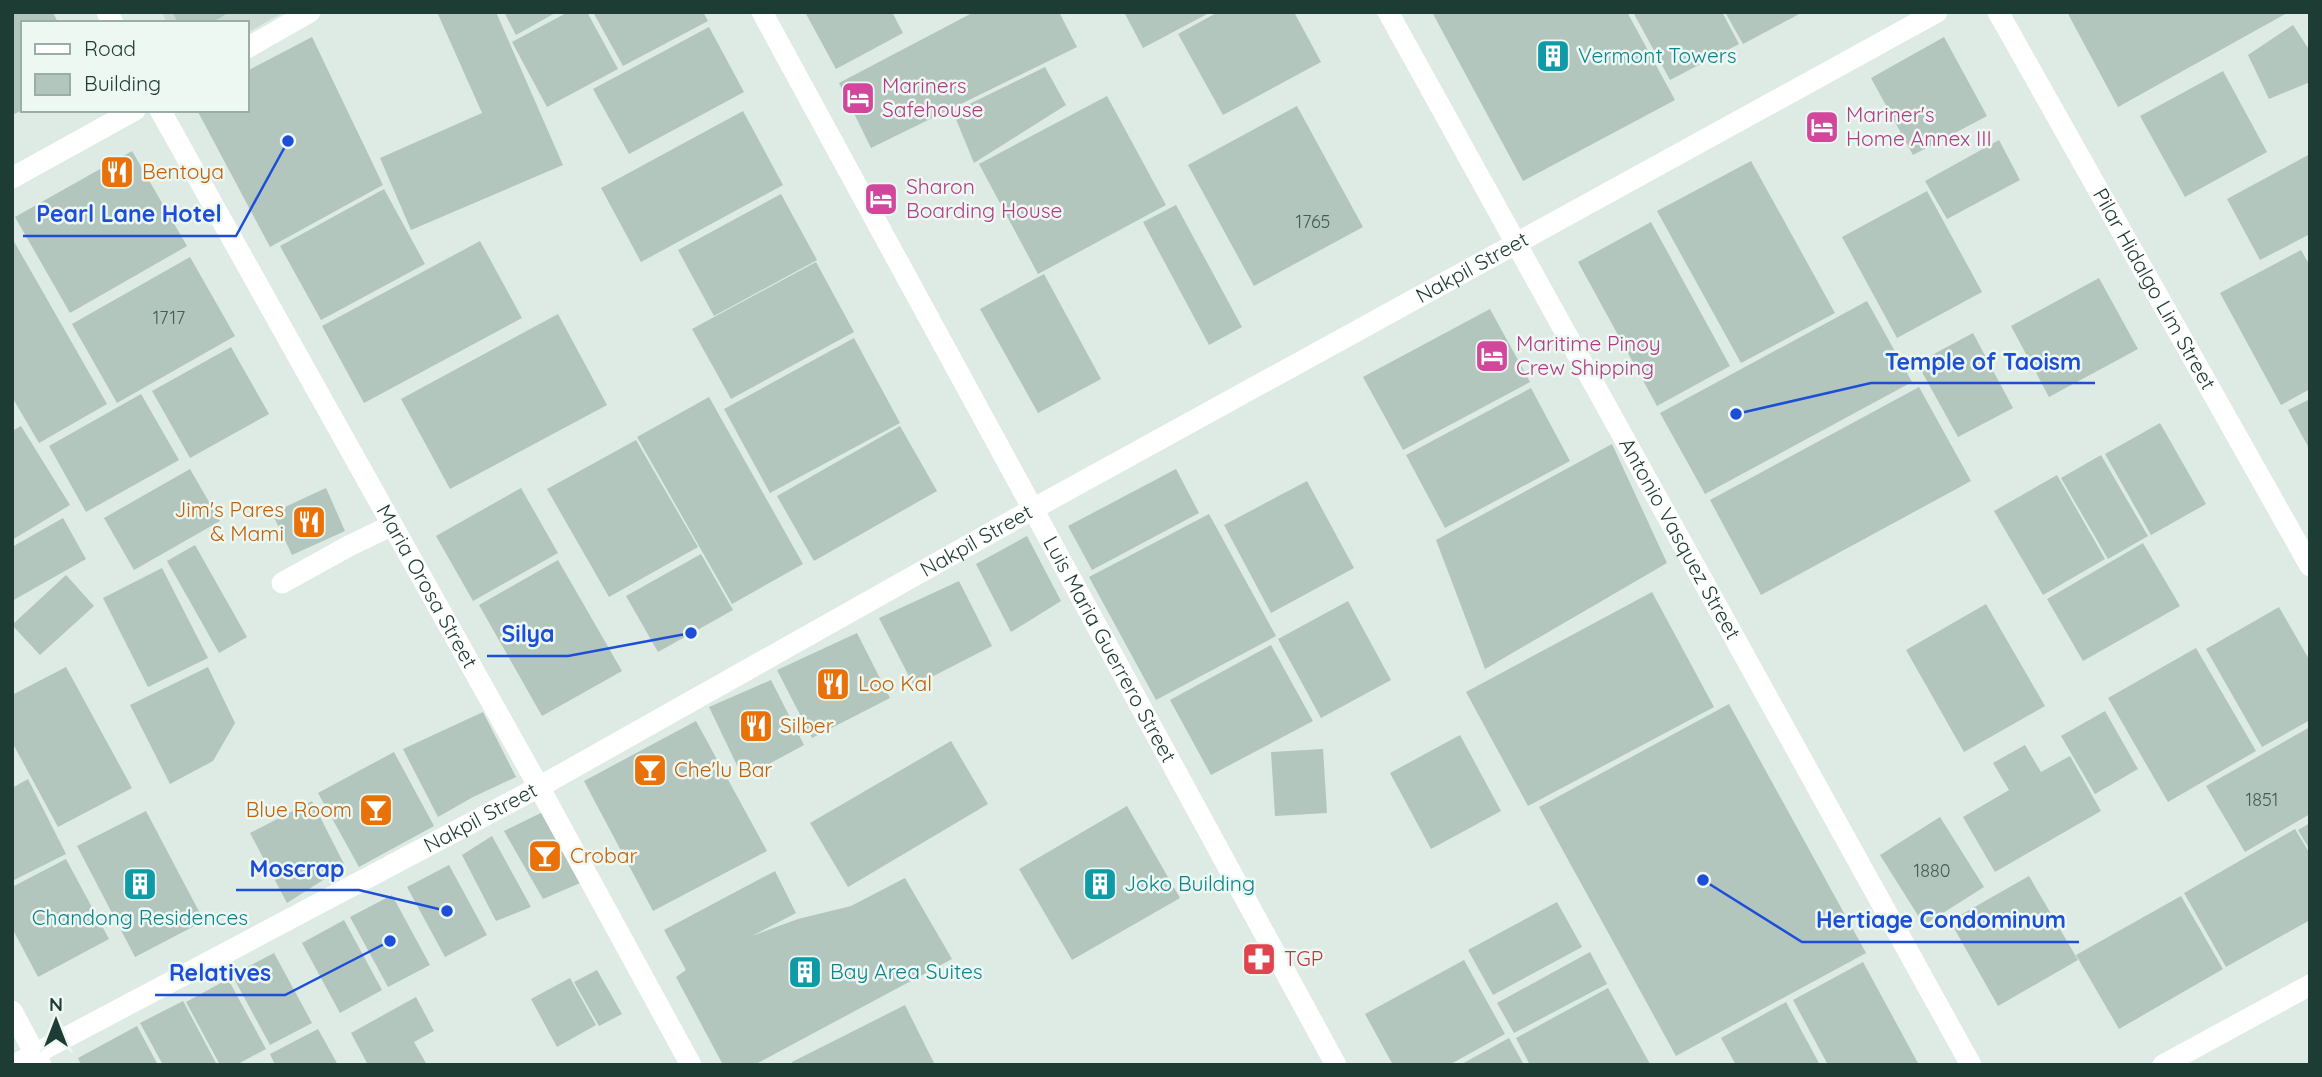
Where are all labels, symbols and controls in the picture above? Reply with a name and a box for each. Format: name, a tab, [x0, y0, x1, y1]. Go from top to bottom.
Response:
legend	[21, 21, 248, 112]
text: Road	[84, 35, 136, 61]
building icon: Vermont Towers	[1534, 37, 1572, 75]
place label: Vermont Towers	[1578, 42, 1737, 68]
text: Building	[84, 70, 161, 96]
place label: Mariners Safehouse	[882, 72, 983, 122]
hotel icon: Mariners Safehouse	[839, 79, 877, 117]
place label: Mariner's Home Annex III	[1846, 101, 1992, 151]
hotel icon: Mariner's Home Annex III	[1803, 108, 1841, 146]
restaurant icon: Bentoya	[98, 153, 136, 191]
place label: Bentoya	[142, 158, 224, 184]
place label: Sharon Boarding House	[906, 173, 1062, 223]
hotel icon: Sharon Boarding House	[862, 180, 900, 218]
street label: Pilar Hidalgo Lim Street	[2088, 183, 2222, 394]
callout: Pearl Lane Hotel	[23, 192, 236, 236]
text: Pearl Lane Hotel	[36, 199, 222, 228]
house number: 1765	[1296, 210, 1330, 233]
street label: Nakpil Street	[1411, 225, 1532, 308]
house number: 1717	[153, 306, 185, 329]
place label: Maritime Pinoy Crew Shipping	[1516, 330, 1661, 380]
hotel icon: Maritime Pinoy Crew Shipping	[1473, 337, 1511, 375]
callout: Temple of Taoism	[1871, 339, 2095, 383]
text: Temple of Taoism	[1885, 347, 2081, 376]
street label: Antonio Vasquez Street	[1614, 433, 1747, 644]
place label: Jim's Pares & Mami	[174, 496, 284, 546]
street label: Nakpil Street	[915, 498, 1037, 582]
street label: Maria Orosa Street	[371, 500, 484, 672]
restaurant icon: Jim's Pares & Mami	[290, 503, 328, 541]
street label: Luis Maria Guerrero Street	[1038, 531, 1183, 767]
callout: Silya	[487, 612, 568, 656]
text: Silya	[502, 619, 554, 648]
restaurant icon: Loo Kal	[814, 665, 852, 703]
place label: Loo Kal	[858, 670, 932, 696]
restaurant icon: Silber	[737, 707, 775, 745]
place label: Silber	[780, 712, 834, 738]
bar icon: Che'lu Bar	[631, 751, 669, 789]
place label: Che'lu Bar	[674, 756, 772, 782]
street label: Nakpil Street	[419, 776, 541, 858]
house number: 1851	[2246, 788, 2278, 811]
bar icon: Blue Room	[357, 791, 395, 829]
place label: Blue Room	[246, 796, 352, 822]
bar icon: Crobar	[526, 837, 564, 875]
place label: Crobar	[570, 842, 638, 868]
callout: Moscrap	[236, 846, 359, 890]
text: Moscrap	[250, 854, 344, 883]
house number: 1880	[1914, 859, 1950, 882]
building icon: Chandong Residences	[121, 865, 159, 903]
building icon: Joko Building	[1081, 865, 1119, 903]
place label: Joko Building	[1124, 870, 1255, 896]
callout: Hertiage Condominum	[1802, 898, 2079, 942]
place label: Chandong Residences	[32, 904, 248, 930]
text: Hertiage Condominum	[1816, 905, 2066, 934]
pharmacy icon: TGP	[1240, 940, 1278, 978]
place label: TGP	[1284, 945, 1323, 971]
callout: Relatives	[155, 951, 285, 995]
building icon: Bay Area Suites	[786, 953, 824, 991]
text: Relatives	[169, 958, 271, 987]
place label: Bay Area Suites	[830, 958, 983, 984]
north arrow	[21, 986, 91, 1056]
text: N	[49, 992, 63, 1016]

